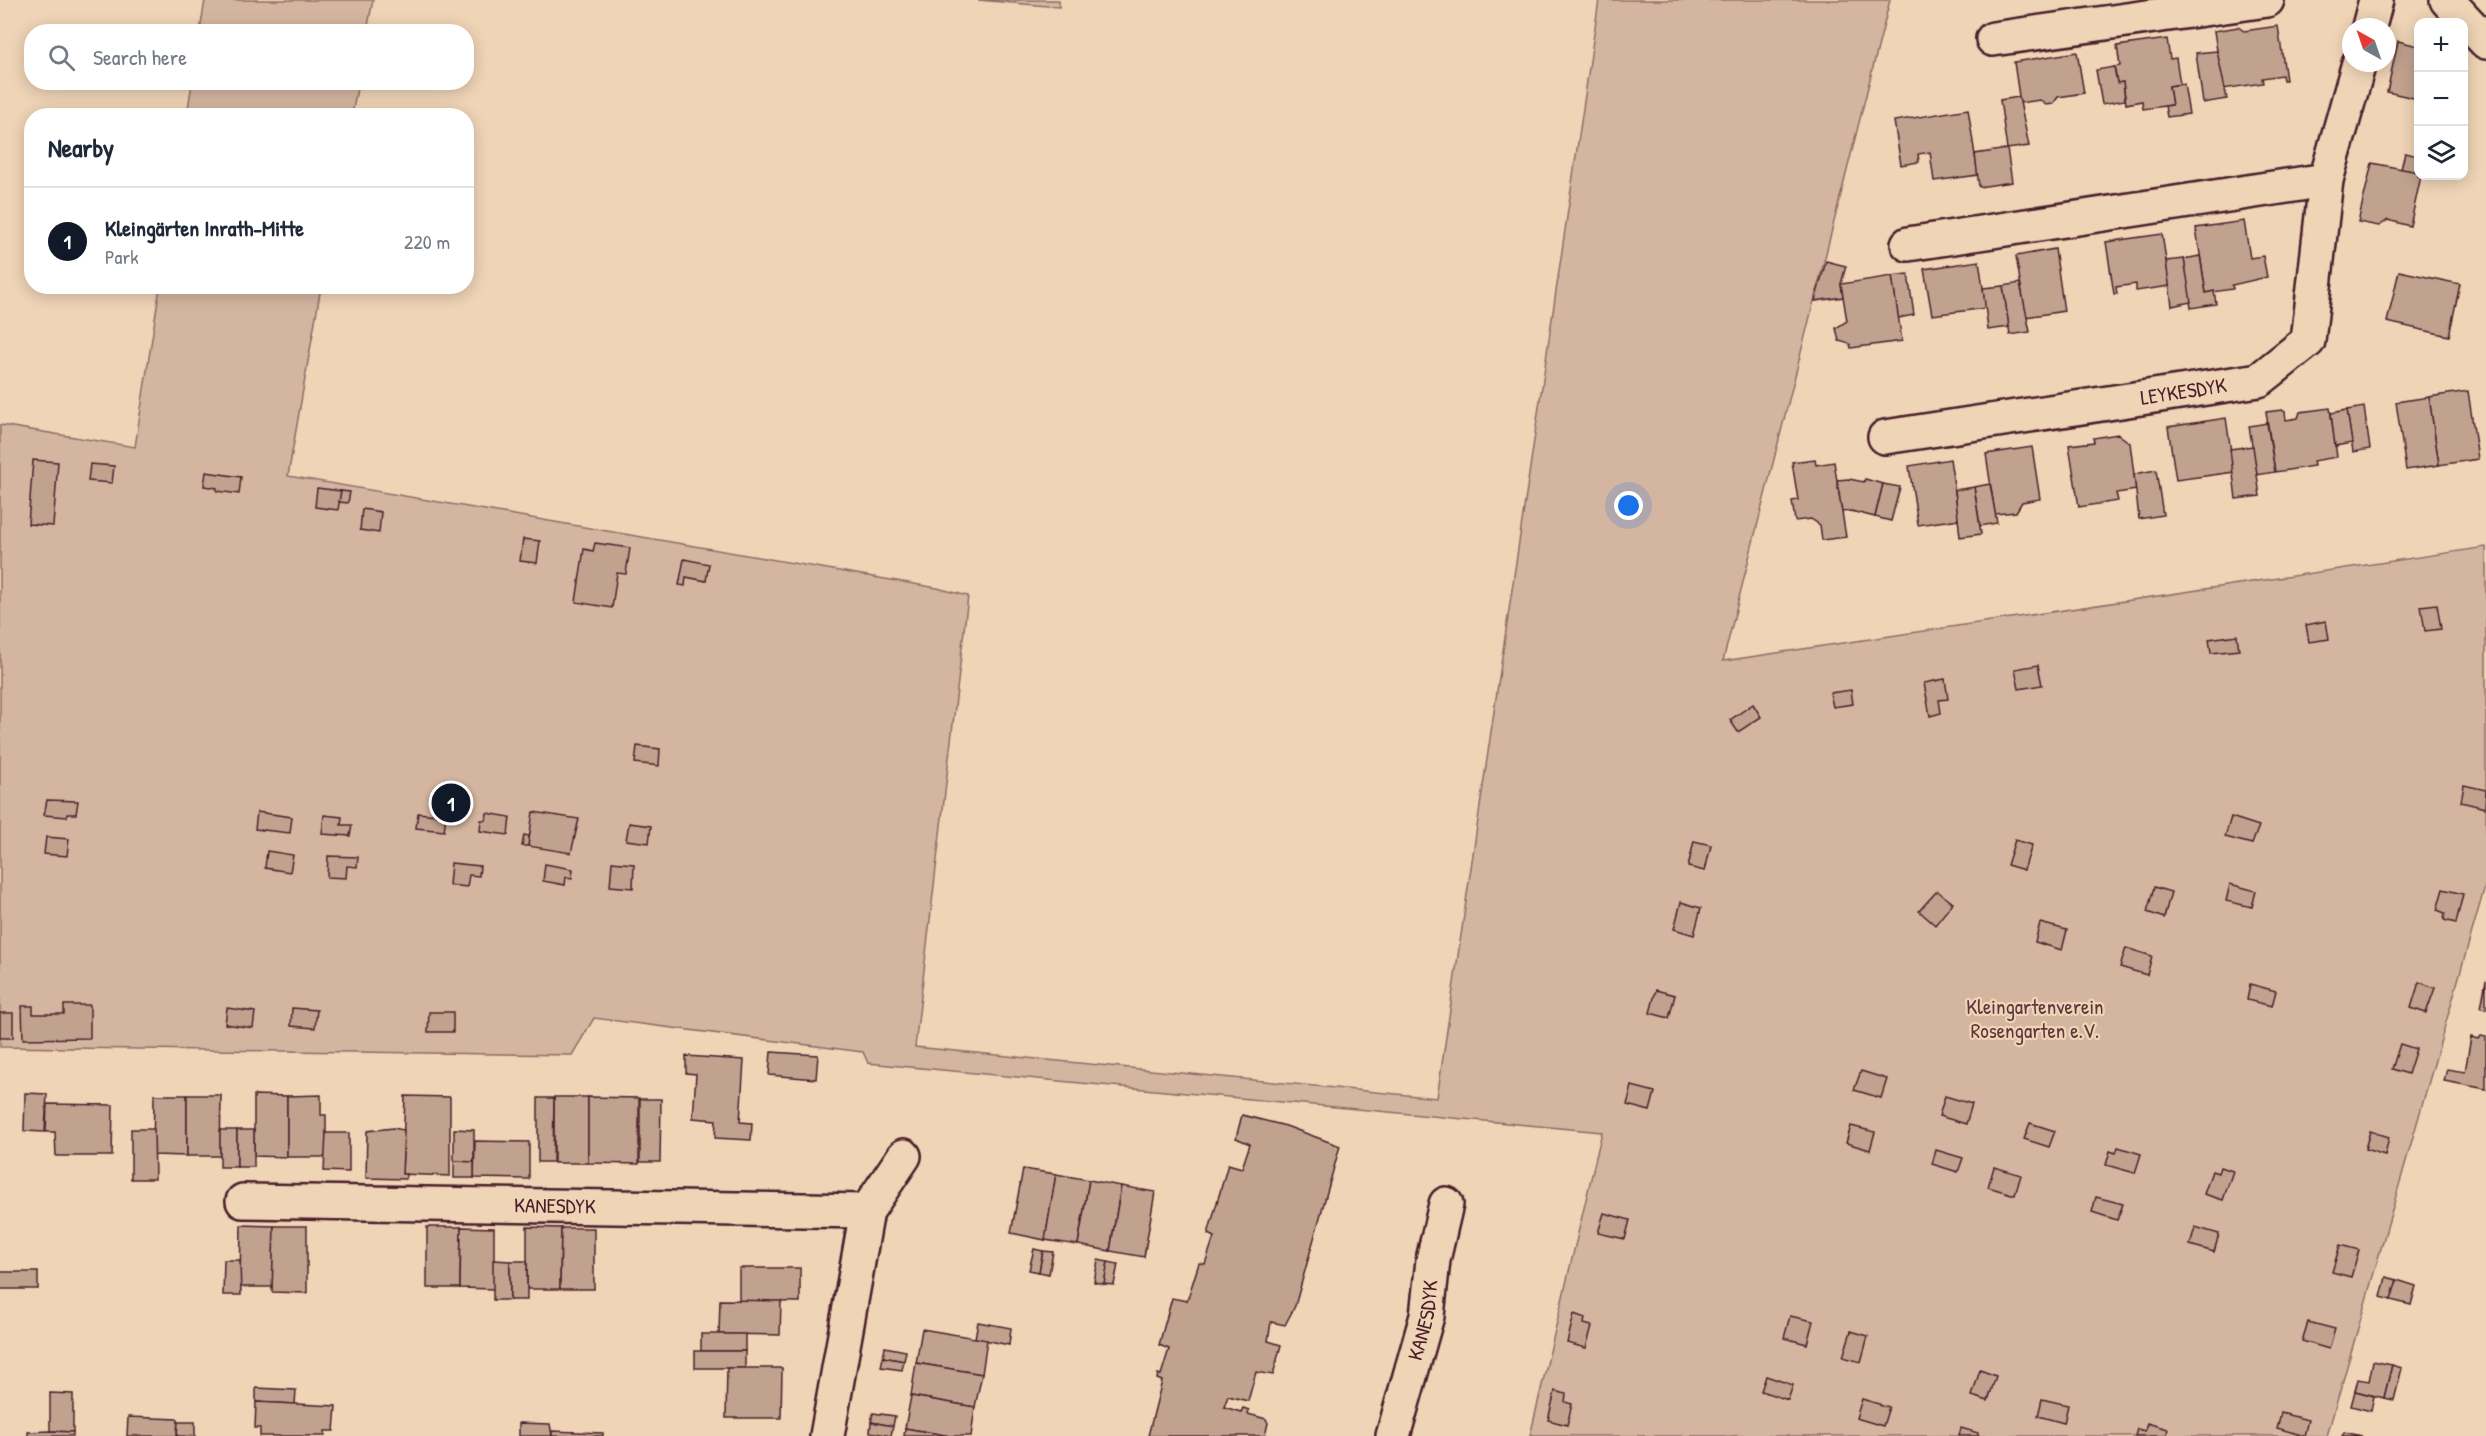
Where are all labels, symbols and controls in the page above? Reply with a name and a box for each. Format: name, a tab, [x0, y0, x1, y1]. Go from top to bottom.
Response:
north arrow	[2342, 18, 2396, 72]
map controls	[2414, 18, 2468, 180]
button: +	[2414, 18, 2468, 72]
search box	[24, 24, 474, 90]
icon: search	[45, 41, 78, 74]
text: Search here	[93, 42, 187, 72]
button: −	[2414, 72, 2468, 126]
button: layers	[2414, 126, 2468, 180]
text: Nearby	[48, 130, 114, 165]
text: Kleingärten Inrath-Mitte	[105, 213, 304, 243]
text: 1	[64, 228, 71, 255]
text: 220 m	[404, 228, 450, 255]
text: Park	[105, 243, 138, 270]
street label: LEYKESDYK	[2138, 370, 2228, 412]
your location	[1614, 491, 1643, 520]
pin: 1	[432, 780, 470, 826]
park label: Kleingartenverein Rosengarten e.V.	[1966, 992, 2104, 1045]
street label: KANESDYK	[514, 1190, 596, 1221]
street label: KANESDYK	[1400, 1279, 1445, 1364]

